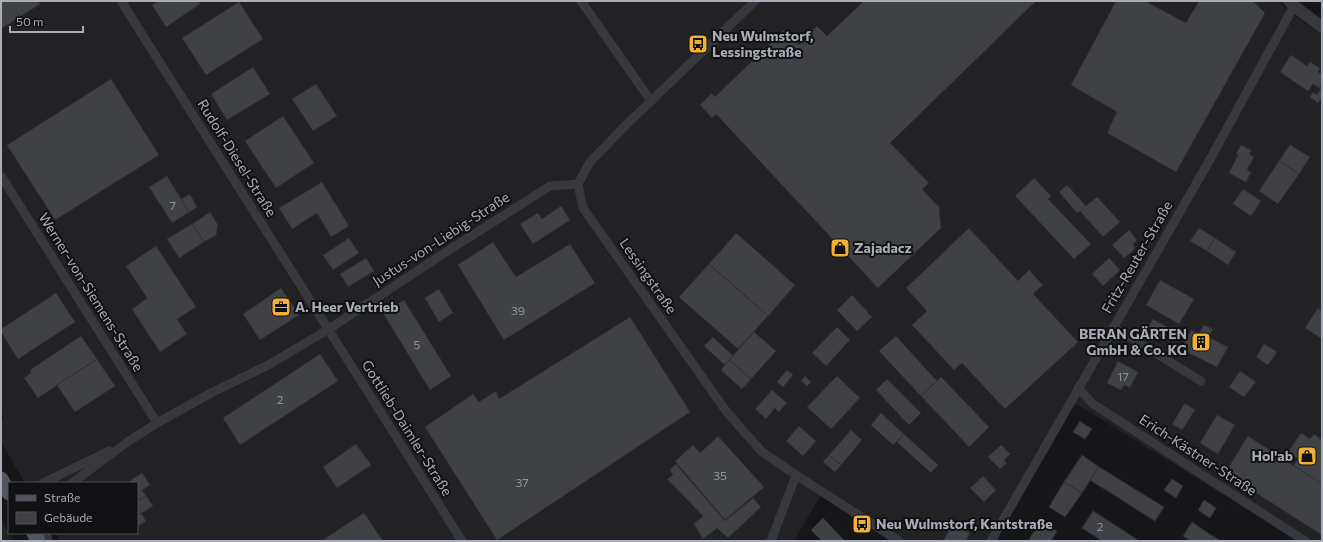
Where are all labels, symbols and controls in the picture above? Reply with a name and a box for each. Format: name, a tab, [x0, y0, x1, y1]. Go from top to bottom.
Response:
scale bar	[10, 8, 83, 34]
text: 50 m	[16, 14, 44, 28]
place label: Neu Wulmstorf, Lessingstraße	[712, 27, 813, 60]
bus stop icon: Neu Wulmstorf, Lessingstraße	[687, 33, 709, 55]
street label: Rudolf-Diesel-Straße	[194, 96, 280, 220]
street label: Justus-von-Liebig-Straße	[369, 188, 512, 289]
house number: 7	[170, 198, 176, 212]
street label: Fritz-Reuter-Straße	[1098, 198, 1176, 316]
street label: Werner-von-Siemens-Straße	[35, 209, 147, 374]
street label: Lessingstraße	[616, 235, 681, 317]
shop icon: Zajadacz	[829, 237, 851, 259]
place label: Zajadacz	[854, 239, 912, 256]
office icon: A. Heer Vertrieb	[270, 296, 292, 318]
place label: A. Heer Vertrieb	[295, 298, 398, 315]
house number: 39	[511, 303, 525, 317]
place label: BERAN GÄRTEN GmbH & Co. KG	[1079, 325, 1187, 358]
building icon: BERAN GÄRTEN GmbH & Co. KG	[1190, 331, 1212, 353]
house number: 5	[414, 337, 421, 351]
street label: Gottlieb-Daimler-Straße	[359, 357, 456, 499]
house number: 17	[1117, 369, 1129, 383]
house number: 2	[277, 392, 284, 406]
street label: Erich-Kästner-Straße	[1136, 410, 1260, 499]
shop icon: Hol'ab	[1296, 445, 1318, 467]
place label: Hol'ab	[1251, 447, 1293, 464]
house number: 35	[713, 468, 727, 482]
house number: 37	[515, 475, 529, 489]
legend	[8, 482, 138, 534]
text: Straße	[44, 490, 80, 504]
text: Gebäude	[44, 510, 92, 524]
bus stop icon: Neu Wulmstorf, Kantstraße	[851, 513, 873, 535]
place label: Neu Wulmstorf, Kantstraße	[876, 515, 1053, 532]
house number: 2	[1097, 519, 1104, 533]

